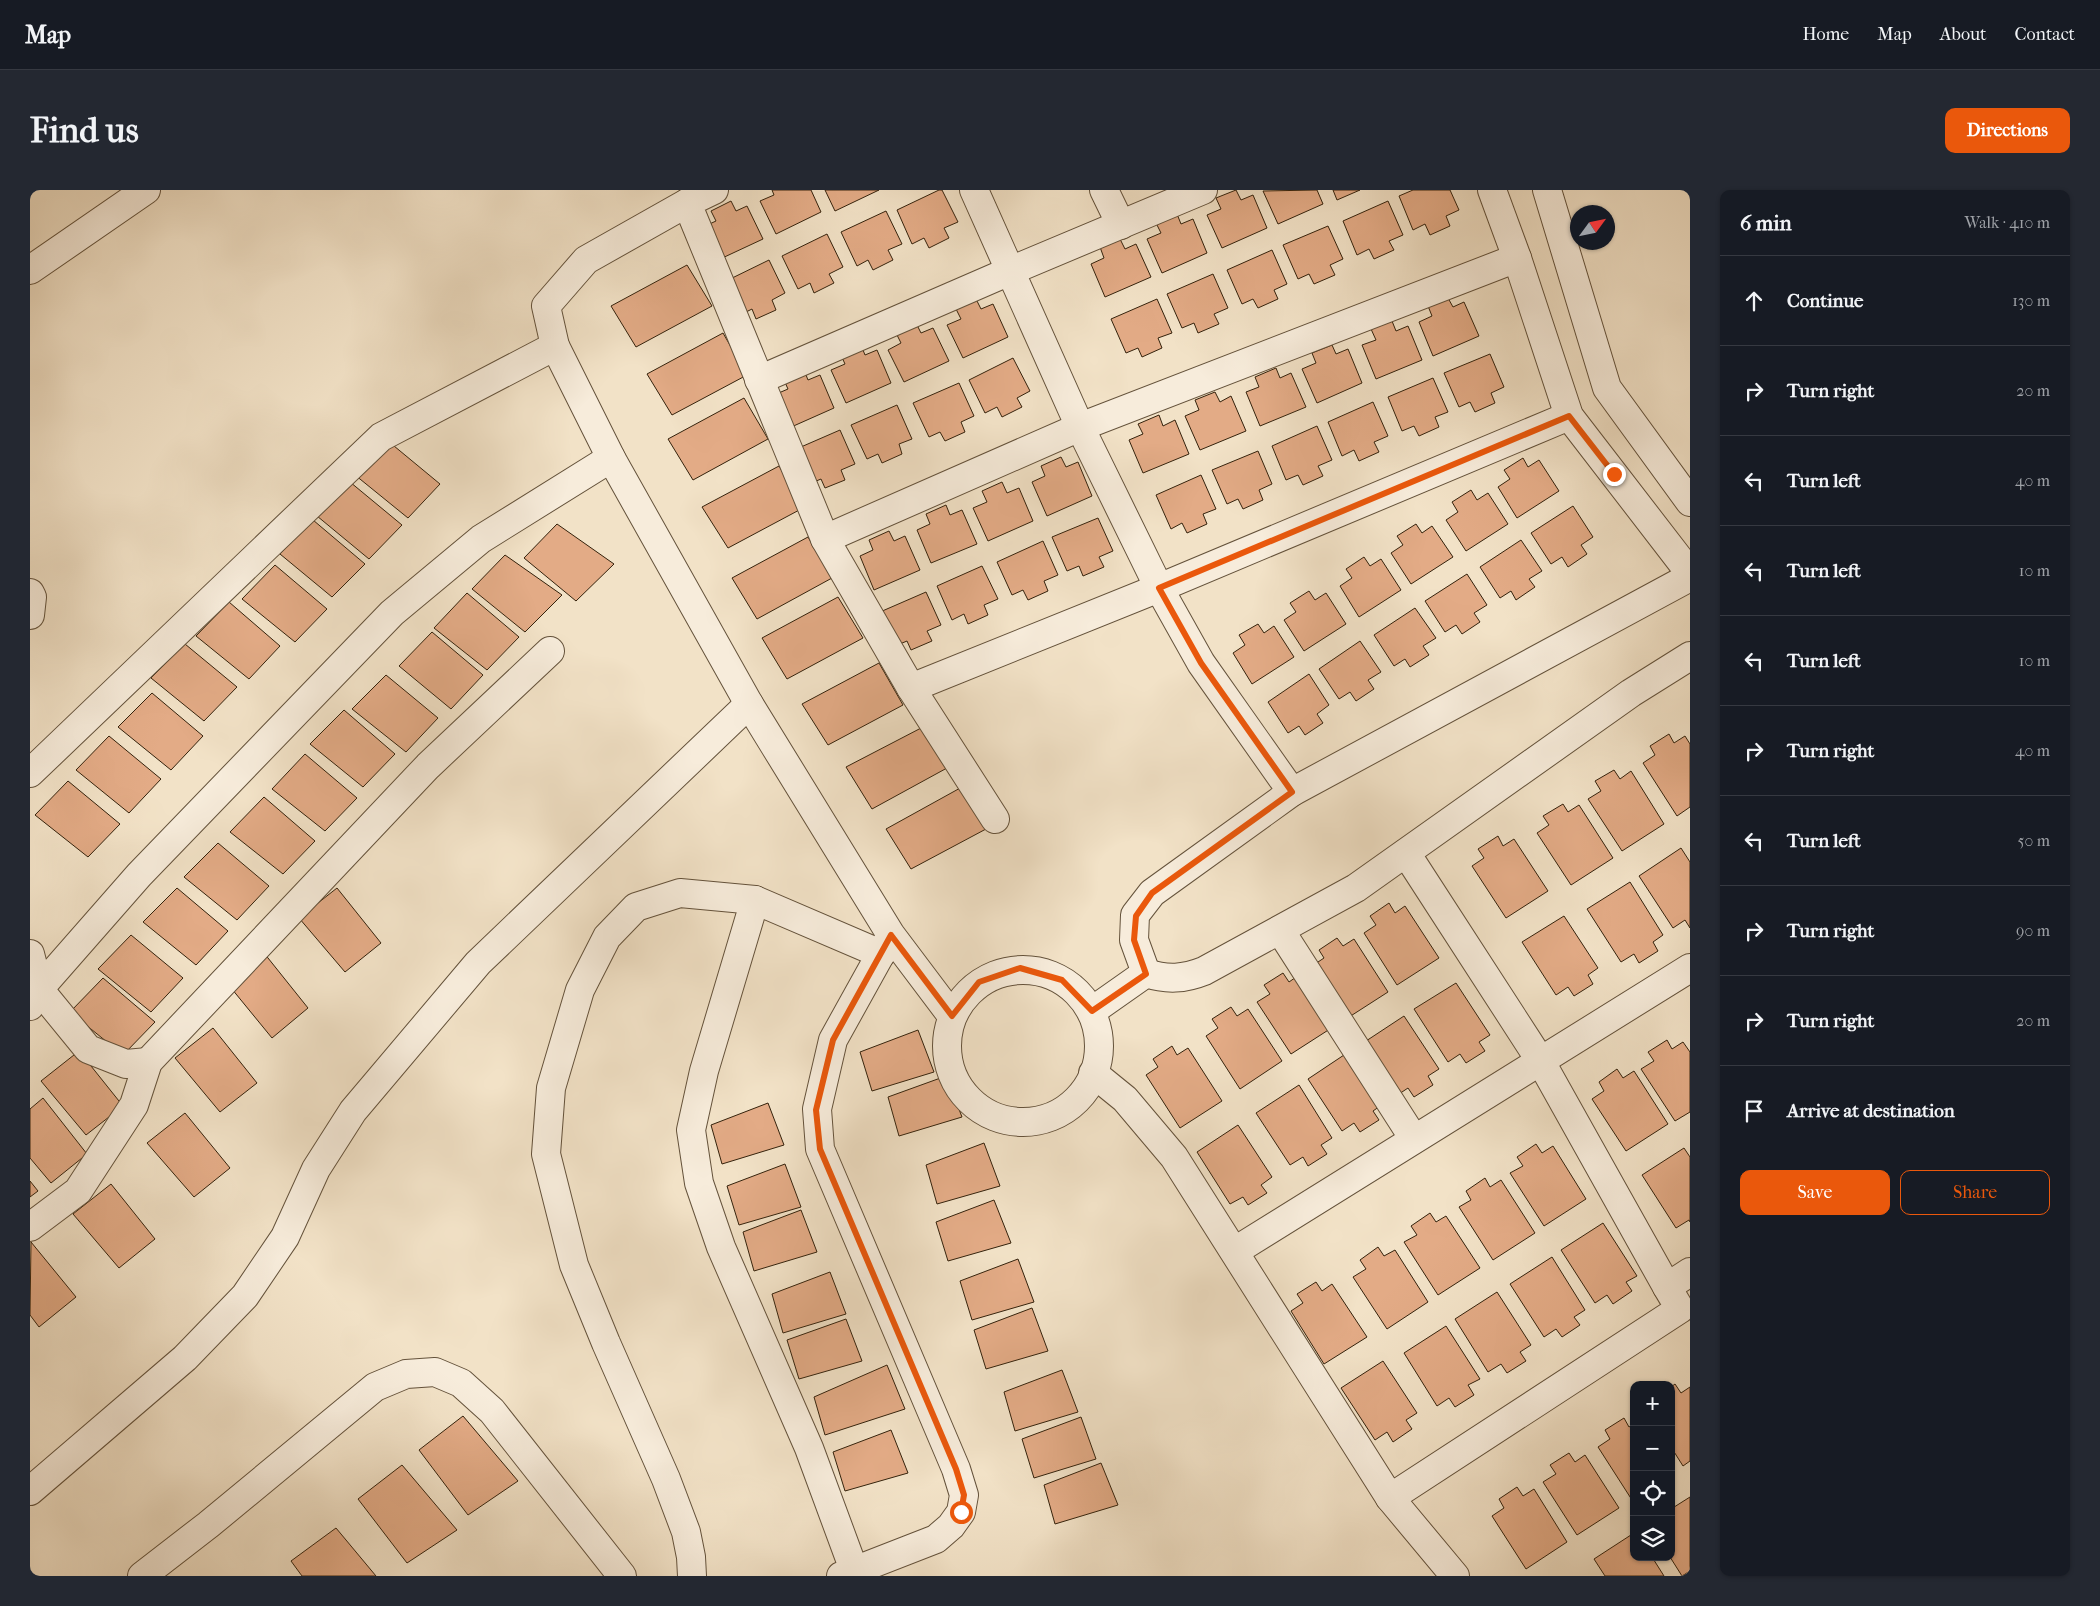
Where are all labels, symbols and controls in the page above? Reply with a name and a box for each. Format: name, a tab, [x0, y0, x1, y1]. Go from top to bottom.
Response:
text: Map	[25, 21, 71, 49]
text: Home	[1802, 24, 1849, 45]
text: Map	[1877, 24, 1912, 45]
text: About	[1940, 24, 1986, 45]
text: Contact	[2014, 24, 2075, 45]
button: Directions	[1945, 108, 2070, 153]
text: Find us	[30, 110, 139, 151]
north arrow	[1570, 205, 1615, 250]
text: 6 min	[1740, 211, 1792, 235]
text: Walk · 410 m	[1965, 213, 2050, 232]
icon: ahead	[1740, 287, 1768, 315]
text: Continue	[1787, 290, 1863, 312]
text: 130 m	[2012, 291, 2050, 310]
icon: right	[1740, 377, 1768, 405]
text: Turn right	[1787, 380, 1874, 402]
text: 20 m	[2016, 381, 2050, 400]
route end	[1603, 463, 1626, 486]
icon: left	[1740, 467, 1768, 495]
text: Turn left	[1787, 470, 1861, 492]
text: 40 m	[2015, 471, 2050, 490]
icon: left	[1740, 557, 1768, 585]
text: Turn left	[1787, 560, 1861, 582]
text: 10 m	[2019, 561, 2050, 580]
icon: left	[1740, 647, 1768, 675]
text: Turn left	[1787, 650, 1861, 672]
text: 10 m	[2019, 651, 2050, 670]
icon: right	[1740, 737, 1768, 765]
text: Turn right	[1787, 740, 1874, 762]
text: 40 m	[2015, 741, 2050, 760]
icon: left	[1740, 827, 1768, 855]
text: Turn left	[1787, 830, 1861, 852]
text: 50 m	[2018, 831, 2050, 850]
icon: right	[1740, 917, 1768, 945]
text: Turn right	[1787, 920, 1874, 942]
text: 90 m	[2016, 921, 2050, 940]
icon: right	[1740, 1007, 1768, 1035]
text: Turn right	[1787, 1010, 1874, 1032]
text: 20 m	[2016, 1011, 2050, 1030]
icon: arrive	[1740, 1097, 1768, 1125]
text: Arrive at destination	[1787, 1100, 1955, 1122]
button: Save	[1740, 1170, 1890, 1215]
button: Share	[1900, 1170, 2050, 1215]
map controls	[1630, 1381, 1675, 1561]
button: +	[1630, 1381, 1675, 1426]
button: −	[1630, 1426, 1675, 1471]
button: locate	[1630, 1471, 1675, 1516]
route start	[950, 1501, 973, 1524]
button: layers	[1630, 1516, 1675, 1561]

